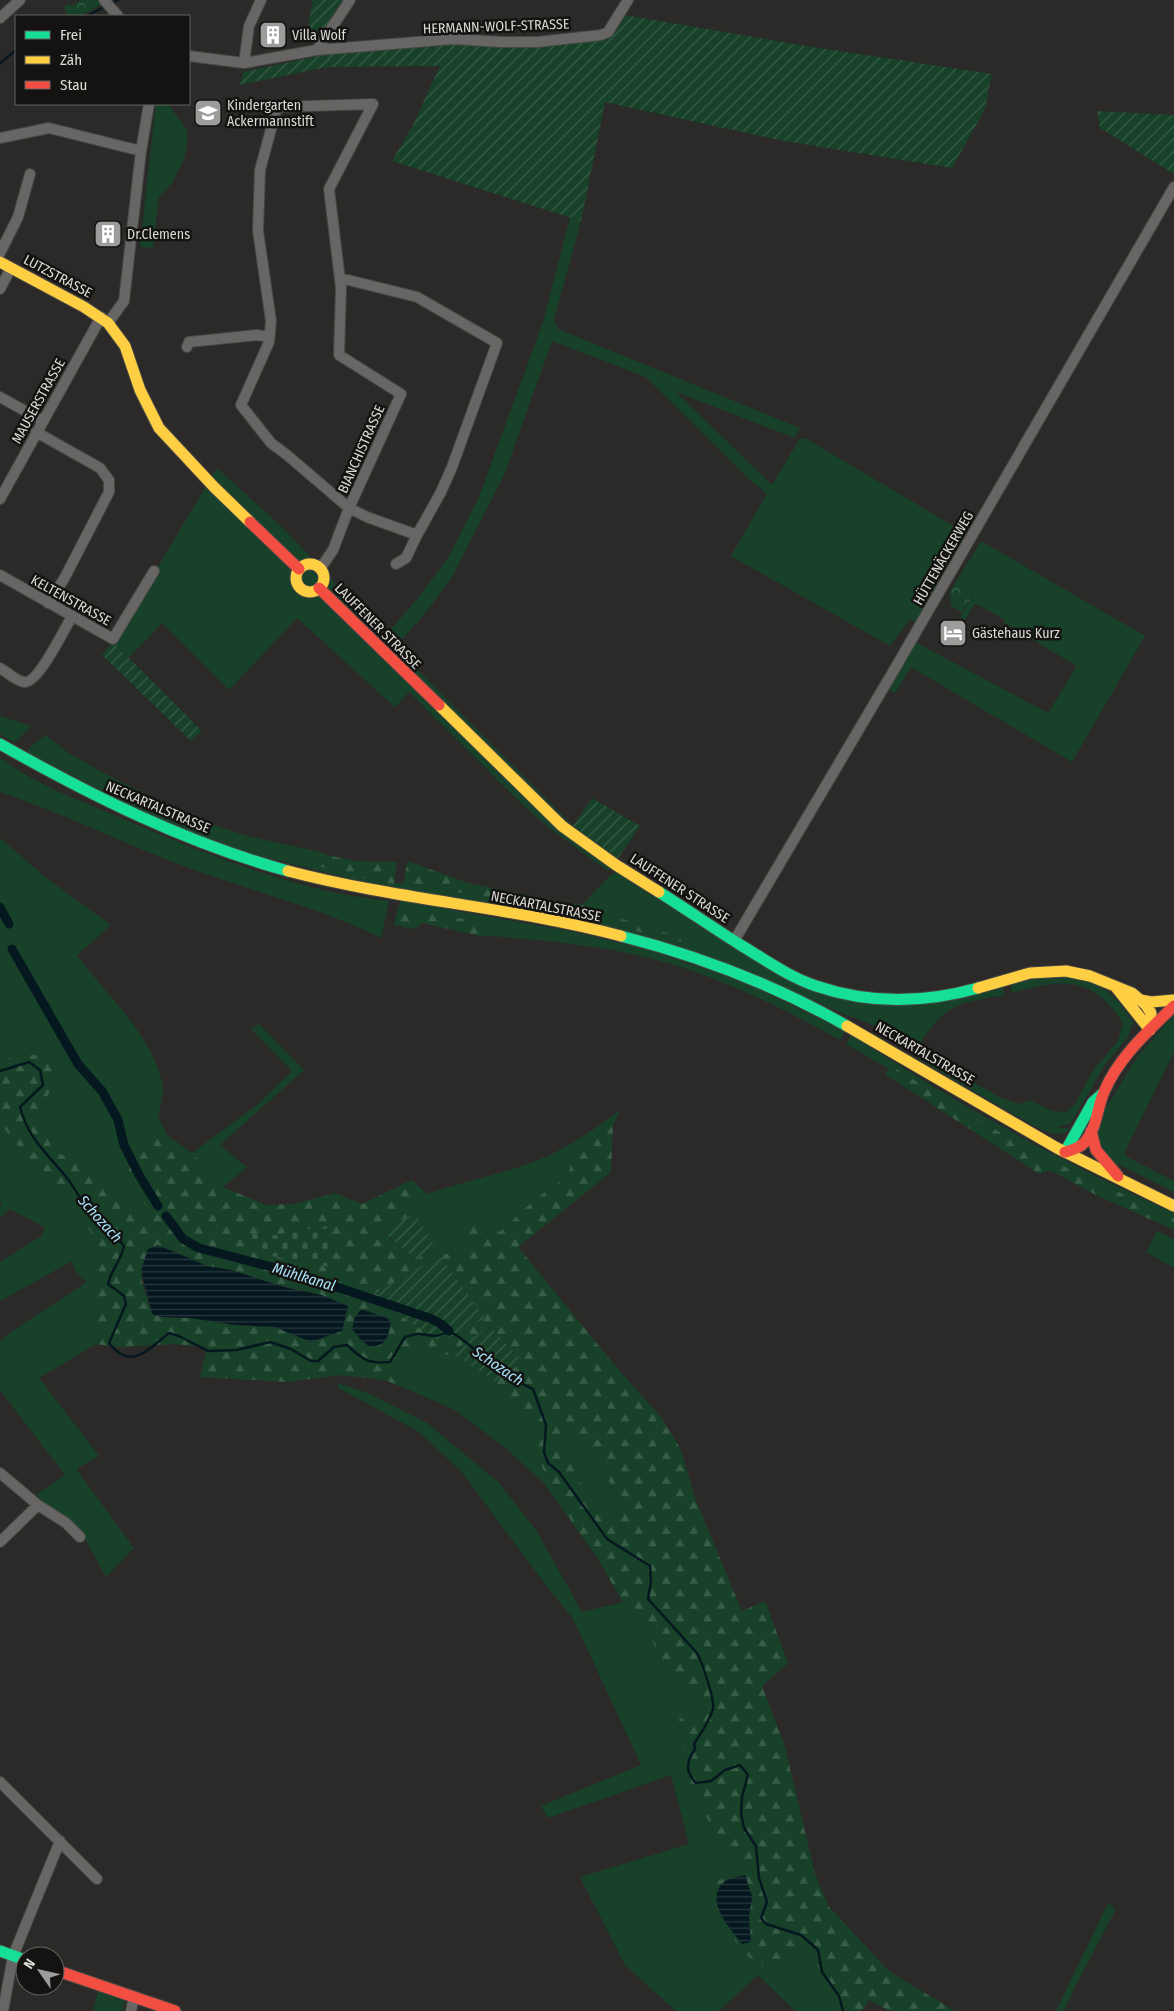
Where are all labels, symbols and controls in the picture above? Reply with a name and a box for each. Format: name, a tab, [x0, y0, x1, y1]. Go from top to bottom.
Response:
legend	[15, 15, 190, 105]
street label: HERMANN-WOLF-STRASSE	[422, 15, 570, 38]
building icon: Villa Wolf	[258, 20, 288, 50]
text: Frei	[60, 26, 82, 44]
place label: Villa Wolf	[292, 27, 348, 44]
text: Zäh	[60, 51, 82, 69]
text: Stau	[60, 76, 87, 94]
place label: Kindergarten Ackermannstift	[227, 97, 314, 130]
school or university icon: Kindergarten Ackermannstift	[193, 98, 223, 128]
building icon: Dr.Clemens	[93, 219, 123, 249]
place label: Dr.Clemens	[127, 226, 190, 243]
street label: LUTZSTRASSE	[21, 251, 95, 302]
street label: MAUSERSTRASSE	[8, 355, 69, 447]
street label: BIANCHISTRASSE	[334, 402, 389, 496]
street label: HÜTTENÄCKERWEG	[909, 508, 977, 608]
street label: KELTENSTRASSE	[28, 571, 114, 630]
street label: LAUFFENER STRASSE	[331, 580, 425, 673]
hotel icon: Gästehaus Kurz	[938, 618, 968, 648]
place label: Gästehaus Kurz	[972, 625, 1060, 642]
street label: NECKARTALSTRASSE	[103, 778, 213, 837]
street label: LAUFFENER STRASSE	[627, 850, 733, 927]
street label: NECKARTALSTRASSE	[489, 887, 603, 926]
street label: NECKARTALSTRASSE	[872, 1018, 978, 1089]
water label: Schozach	[74, 1191, 126, 1246]
water label: Mühlkanal	[270, 1259, 338, 1295]
water label: Schozach	[468, 1342, 527, 1389]
north arrow	[15, 1946, 65, 1996]
text: N	[20, 1956, 39, 1972]

